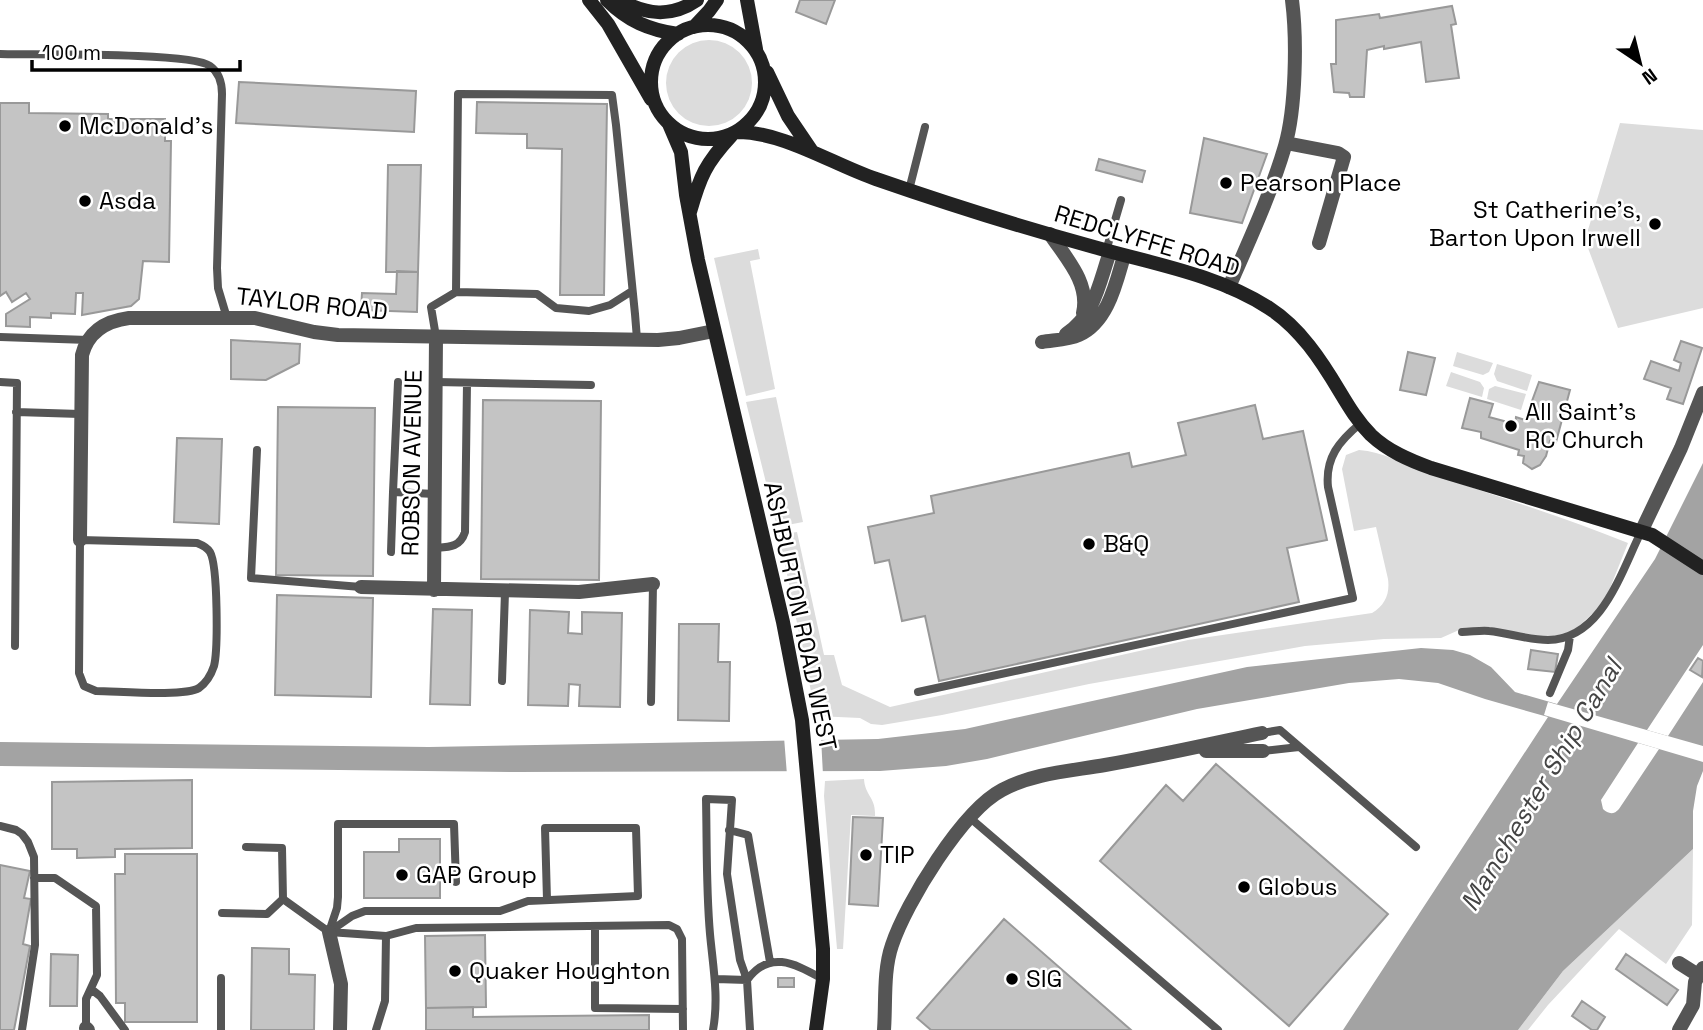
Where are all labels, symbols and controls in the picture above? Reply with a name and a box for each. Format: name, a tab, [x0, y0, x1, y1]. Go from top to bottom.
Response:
scale bar	[32, 28, 240, 72]
north arrow	[1605, 28, 1675, 98]
text: 100 m	[42, 39, 101, 66]
text: N	[1637, 63, 1662, 90]
place label: McDonald's	[79, 110, 213, 141]
marker: McDonald's	[57, 118, 73, 134]
place label: Pearson Place	[1240, 167, 1402, 198]
marker: Pearson Place	[1218, 175, 1234, 191]
place label: Asda	[99, 185, 156, 216]
marker: Asda	[77, 193, 93, 209]
place label: St Catherine's, Barton Upon Irwell	[1429, 194, 1641, 253]
street label: REDCLYFFE ROAD	[1051, 198, 1244, 283]
marker: St Catherine's, Barton Upon Irwell	[1647, 216, 1663, 232]
street label: TAYLOR ROAD	[235, 280, 389, 327]
street label: ROBSON AVENUE	[394, 369, 429, 557]
place label: All Saint's RC Church	[1525, 396, 1644, 455]
marker: All Saint's RC Church	[1503, 418, 1519, 434]
street label: ASHBURTON ROAD WEST	[757, 478, 844, 753]
place label: B&Q	[1103, 528, 1149, 559]
marker: B&Q	[1081, 536, 1097, 552]
water label: Manchester Ship Canal	[1452, 651, 1631, 917]
place label: TIP	[880, 839, 914, 870]
marker: TIP	[858, 847, 874, 863]
place label: GAP Group	[416, 859, 537, 890]
marker: GAP Group	[394, 867, 410, 883]
place label: Globus	[1258, 871, 1337, 902]
marker: Globus	[1236, 879, 1252, 895]
place label: Quaker Houghton	[469, 955, 670, 986]
marker: Quaker Houghton	[447, 963, 463, 979]
place label: SIG	[1026, 963, 1062, 994]
marker: SIG	[1004, 971, 1020, 987]

